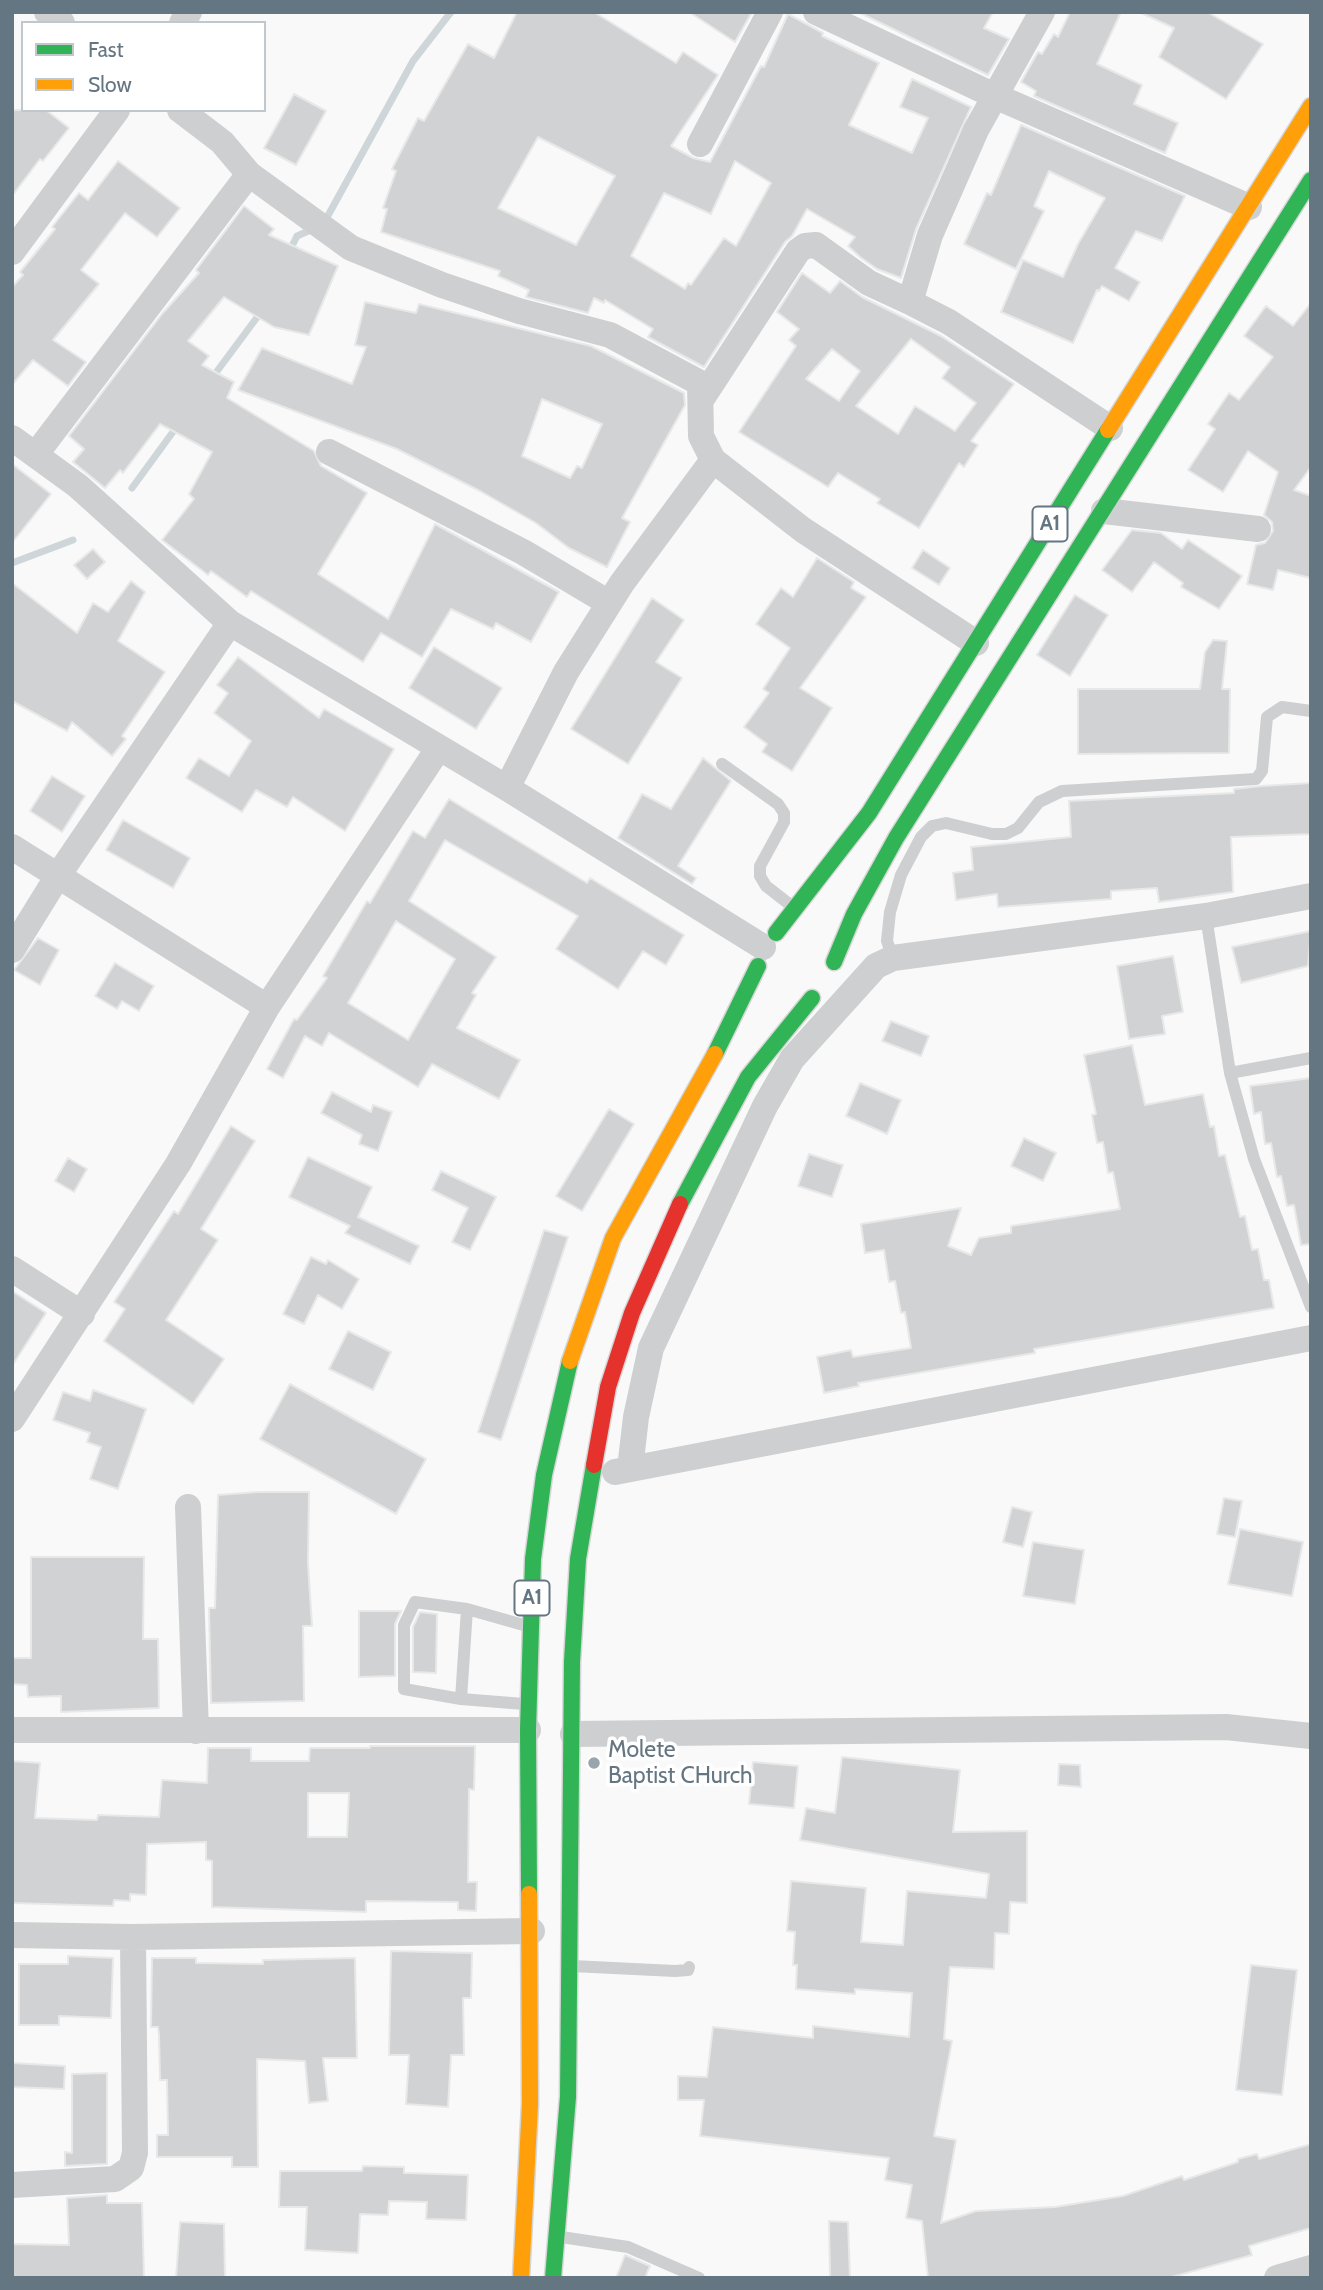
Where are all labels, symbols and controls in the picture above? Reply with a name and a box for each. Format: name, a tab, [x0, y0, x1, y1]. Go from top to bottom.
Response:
legend	[21, 21, 266, 112]
text: Fast	[88, 37, 124, 62]
text: Slow	[88, 72, 132, 97]
road number: A1	[1032, 506, 1068, 542]
road number: A1	[514, 1580, 550, 1616]
place label: Molete Baptist CHurch	[608, 1736, 753, 1790]
marker: Molete Baptist CHurch	[586, 1755, 602, 1771]

